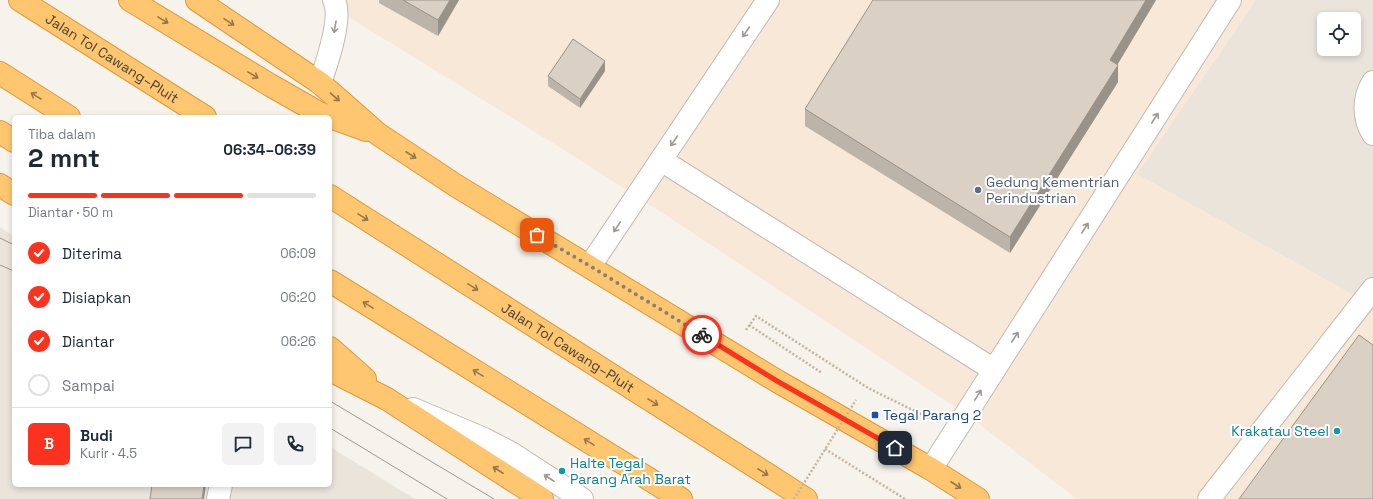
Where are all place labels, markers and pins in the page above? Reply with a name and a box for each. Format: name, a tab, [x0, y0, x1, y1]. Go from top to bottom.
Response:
place label: Gedung Kementrian Perindustrian	[986, 173, 1119, 207]
marker: Gedung Kementrian Perindustrian	[973, 185, 983, 195]
pin	[520, 218, 554, 252]
place label: Tegal Parang 2	[883, 406, 981, 424]
marker: Tegal Parang 2	[870, 410, 880, 420]
place label: Krakatau Steel	[1231, 422, 1329, 440]
marker: Krakatau Steel	[1332, 426, 1342, 436]
pin	[878, 431, 912, 465]
place label: Halte Tegal Parang Arah Barat	[570, 454, 691, 488]
marker: Halte Tegal Parang Arah Barat	[557, 466, 567, 476]

